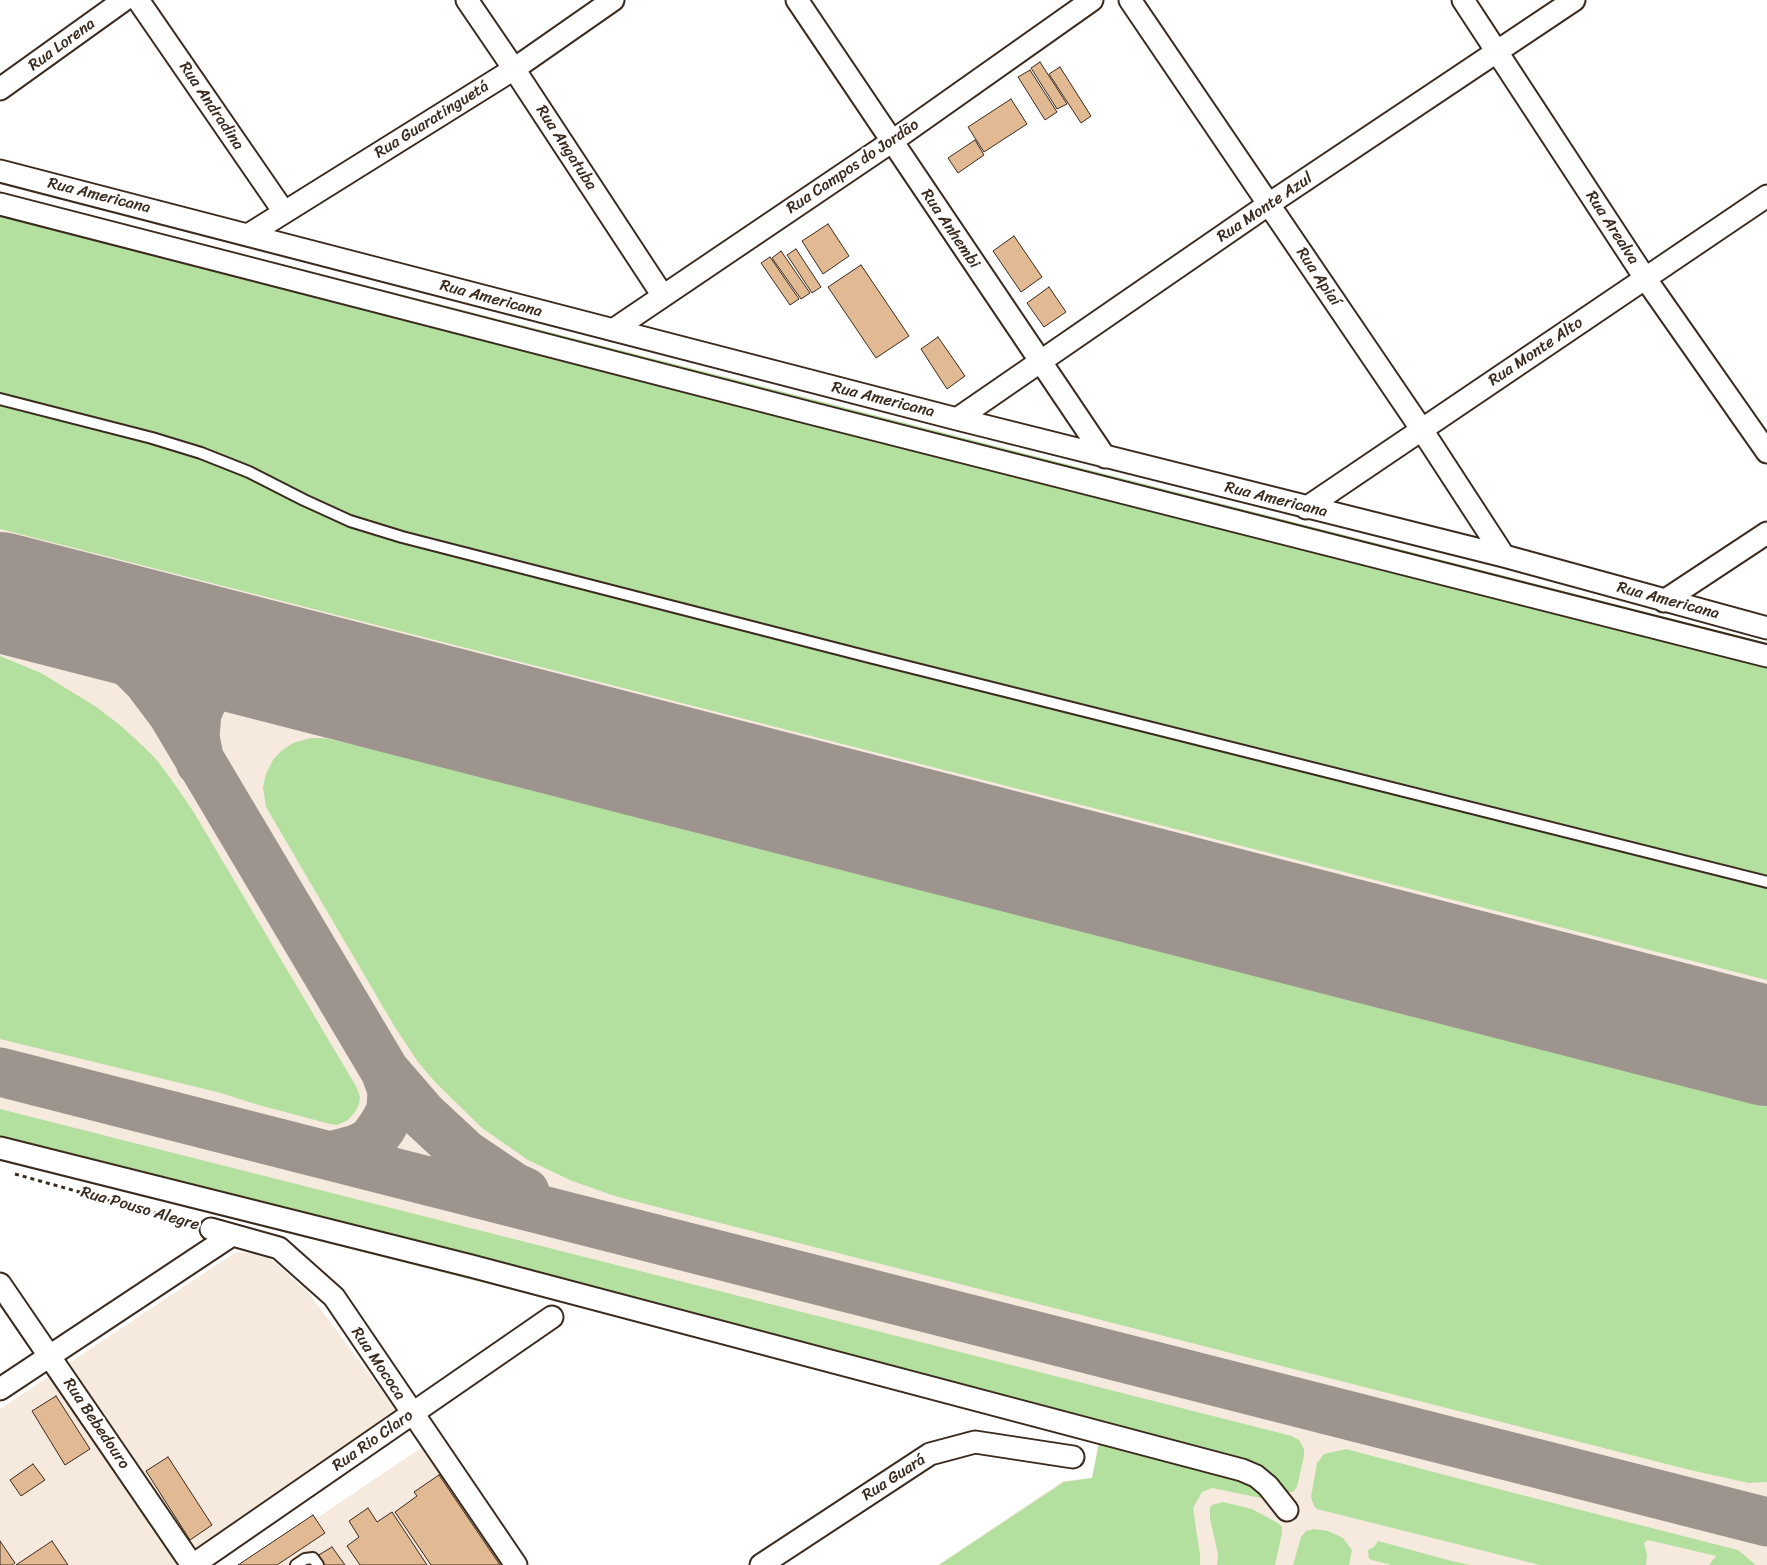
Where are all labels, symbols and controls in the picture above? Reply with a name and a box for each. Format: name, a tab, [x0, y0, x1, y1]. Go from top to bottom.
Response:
street label: Rua Lorena	[25, 14, 99, 76]
street label: Rua Andradina	[174, 58, 248, 154]
street label: Rua Guaratinguetá	[371, 77, 493, 163]
street label: Rua Angatuba	[531, 102, 601, 194]
street label: Rua Campos do Jordão	[783, 116, 923, 218]
street label: Rua Monte Azul	[1214, 169, 1316, 247]
street label: Rua Americana	[46, 174, 152, 218]
street label: Rua Anhembi	[916, 186, 984, 272]
street label: Rua Arealva	[1581, 188, 1643, 268]
street label: Rua Apiaí	[1292, 244, 1344, 310]
street label: Rua Americana	[438, 276, 544, 322]
street label: Rua Monte Alto	[1485, 313, 1587, 391]
street label: Rua Americana	[830, 378, 936, 422]
street label: Rua Americana	[1223, 478, 1329, 522]
street label: Rua Americana	[1615, 578, 1721, 624]
street label: Rua Pouso Alegre	[78, 1183, 202, 1235]
street label: Rua Mococa	[347, 1324, 409, 1404]
street label: Rua Bebedouro	[59, 1375, 133, 1473]
street label: Rua Rio Claro	[329, 1406, 417, 1476]
street label: Rua Guará	[859, 1450, 929, 1506]

